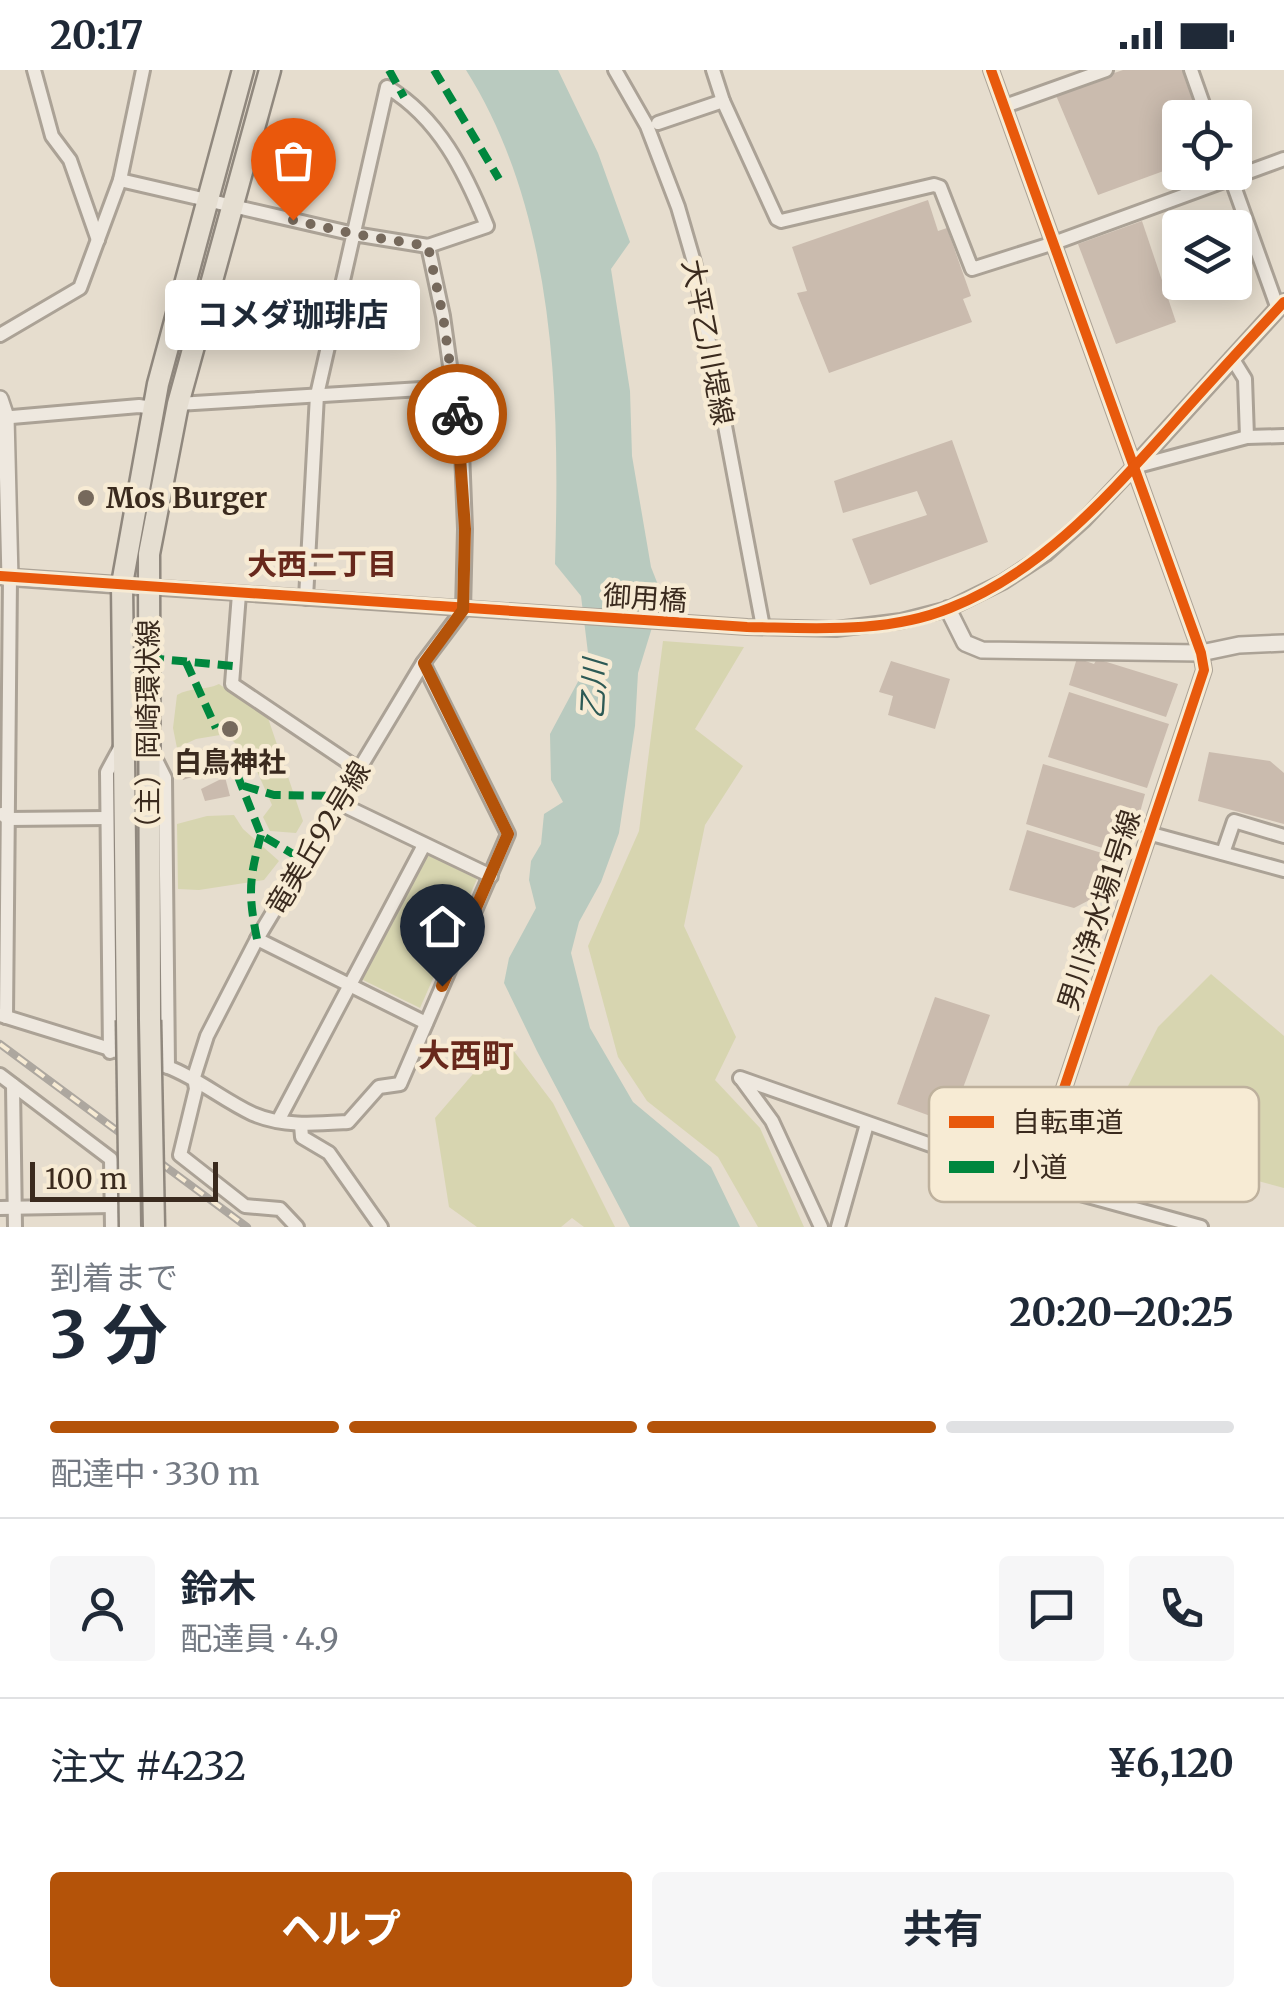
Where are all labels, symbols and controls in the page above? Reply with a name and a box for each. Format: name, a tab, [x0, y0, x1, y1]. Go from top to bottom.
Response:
text: 20:17	[50, 12, 143, 59]
map controls	[1162, 100, 1252, 300]
button: locate	[1162, 100, 1252, 190]
pin	[251, 118, 336, 221]
icon: bag	[266, 133, 321, 188]
button: layers	[1162, 210, 1252, 300]
street label: 大平乙川堤線	[674, 256, 742, 428]
callout: コメダ珈琲店	[166, 280, 420, 350]
text: コメダ珈琲店	[196, 295, 389, 335]
courier	[407, 364, 507, 464]
icon: bike	[430, 387, 485, 442]
place label: Mos Burger	[106, 480, 267, 516]
marker: Mos Burger	[75, 487, 97, 509]
district label: 大西二丁目	[247, 545, 397, 583]
street label: 御用橋	[602, 577, 688, 619]
street label: （主）岡崎環状線	[130, 619, 166, 843]
water label: 乙川	[572, 655, 614, 720]
marker: 白鳥神社	[219, 718, 241, 740]
place label: 白鳥神社	[174, 744, 286, 780]
street label: 竜美丘92号線	[258, 755, 378, 921]
street label: 男川浄水場1号線	[1050, 805, 1148, 1015]
pin	[400, 884, 485, 987]
icon: home	[415, 899, 470, 954]
district label: 大西町	[418, 1036, 514, 1076]
legend	[929, 1087, 1259, 1202]
text: 自転車道	[1012, 1104, 1124, 1140]
text: 小道	[1012, 1149, 1068, 1185]
scale bar	[30, 1157, 218, 1202]
text: 100 m	[45, 1161, 127, 1197]
text: 到着まで	[50, 1258, 178, 1298]
text: 20:20–20:25	[1009, 1289, 1234, 1336]
text: 3 分	[50, 1294, 168, 1376]
text: 配達中 · 330 m	[50, 1454, 260, 1494]
button: person	[50, 1556, 155, 1661]
button: chat	[999, 1556, 1104, 1661]
button: phone	[1129, 1556, 1234, 1661]
text: 鈴木	[180, 1565, 256, 1612]
text: 配達員 · 4.9	[180, 1619, 339, 1659]
text: ¥6,120	[1107, 1740, 1234, 1787]
text: 注文 #4232	[50, 1743, 246, 1790]
button: ヘルプ	[50, 1872, 632, 1987]
button: 共有	[652, 1872, 1234, 1987]

